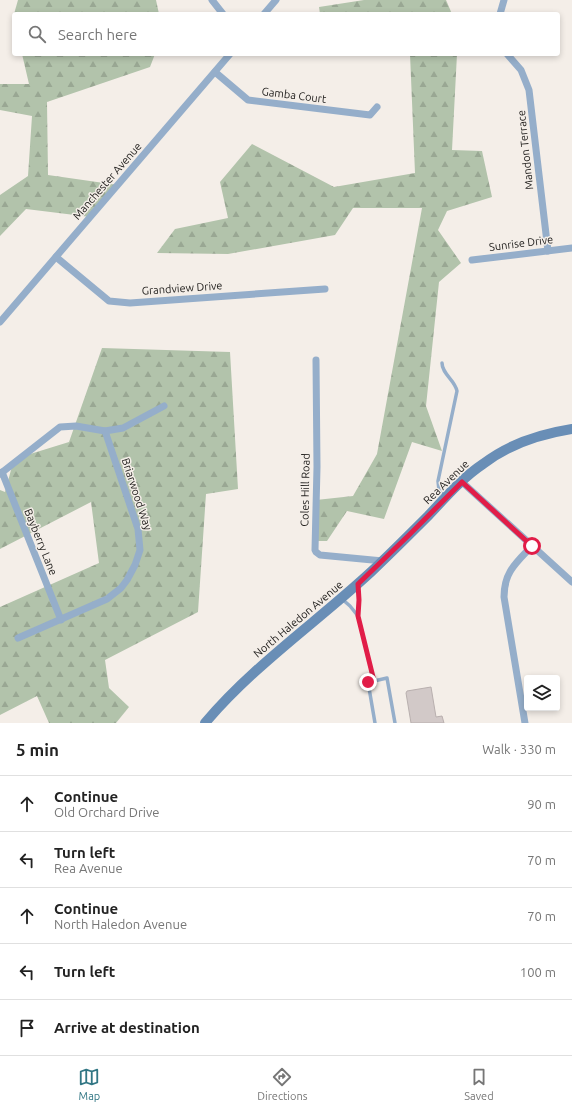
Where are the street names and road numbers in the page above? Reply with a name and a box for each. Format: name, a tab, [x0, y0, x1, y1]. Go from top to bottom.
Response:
street label: Gamba Court	[261, 85, 328, 105]
street label: Mandon Terrace	[515, 110, 535, 190]
street label: Manchester Avenue	[70, 140, 144, 222]
street label: Sunrise Drive	[488, 233, 554, 253]
street label: Grandview Drive	[141, 279, 223, 297]
street label: Coles Hill Road	[298, 453, 312, 527]
street label: Briarwood Way	[120, 456, 155, 532]
street label: Rea Avenue	[421, 457, 471, 507]
street label: Bayberry Lane	[22, 507, 60, 577]
street label: North Haledon Avenue	[251, 578, 345, 660]

